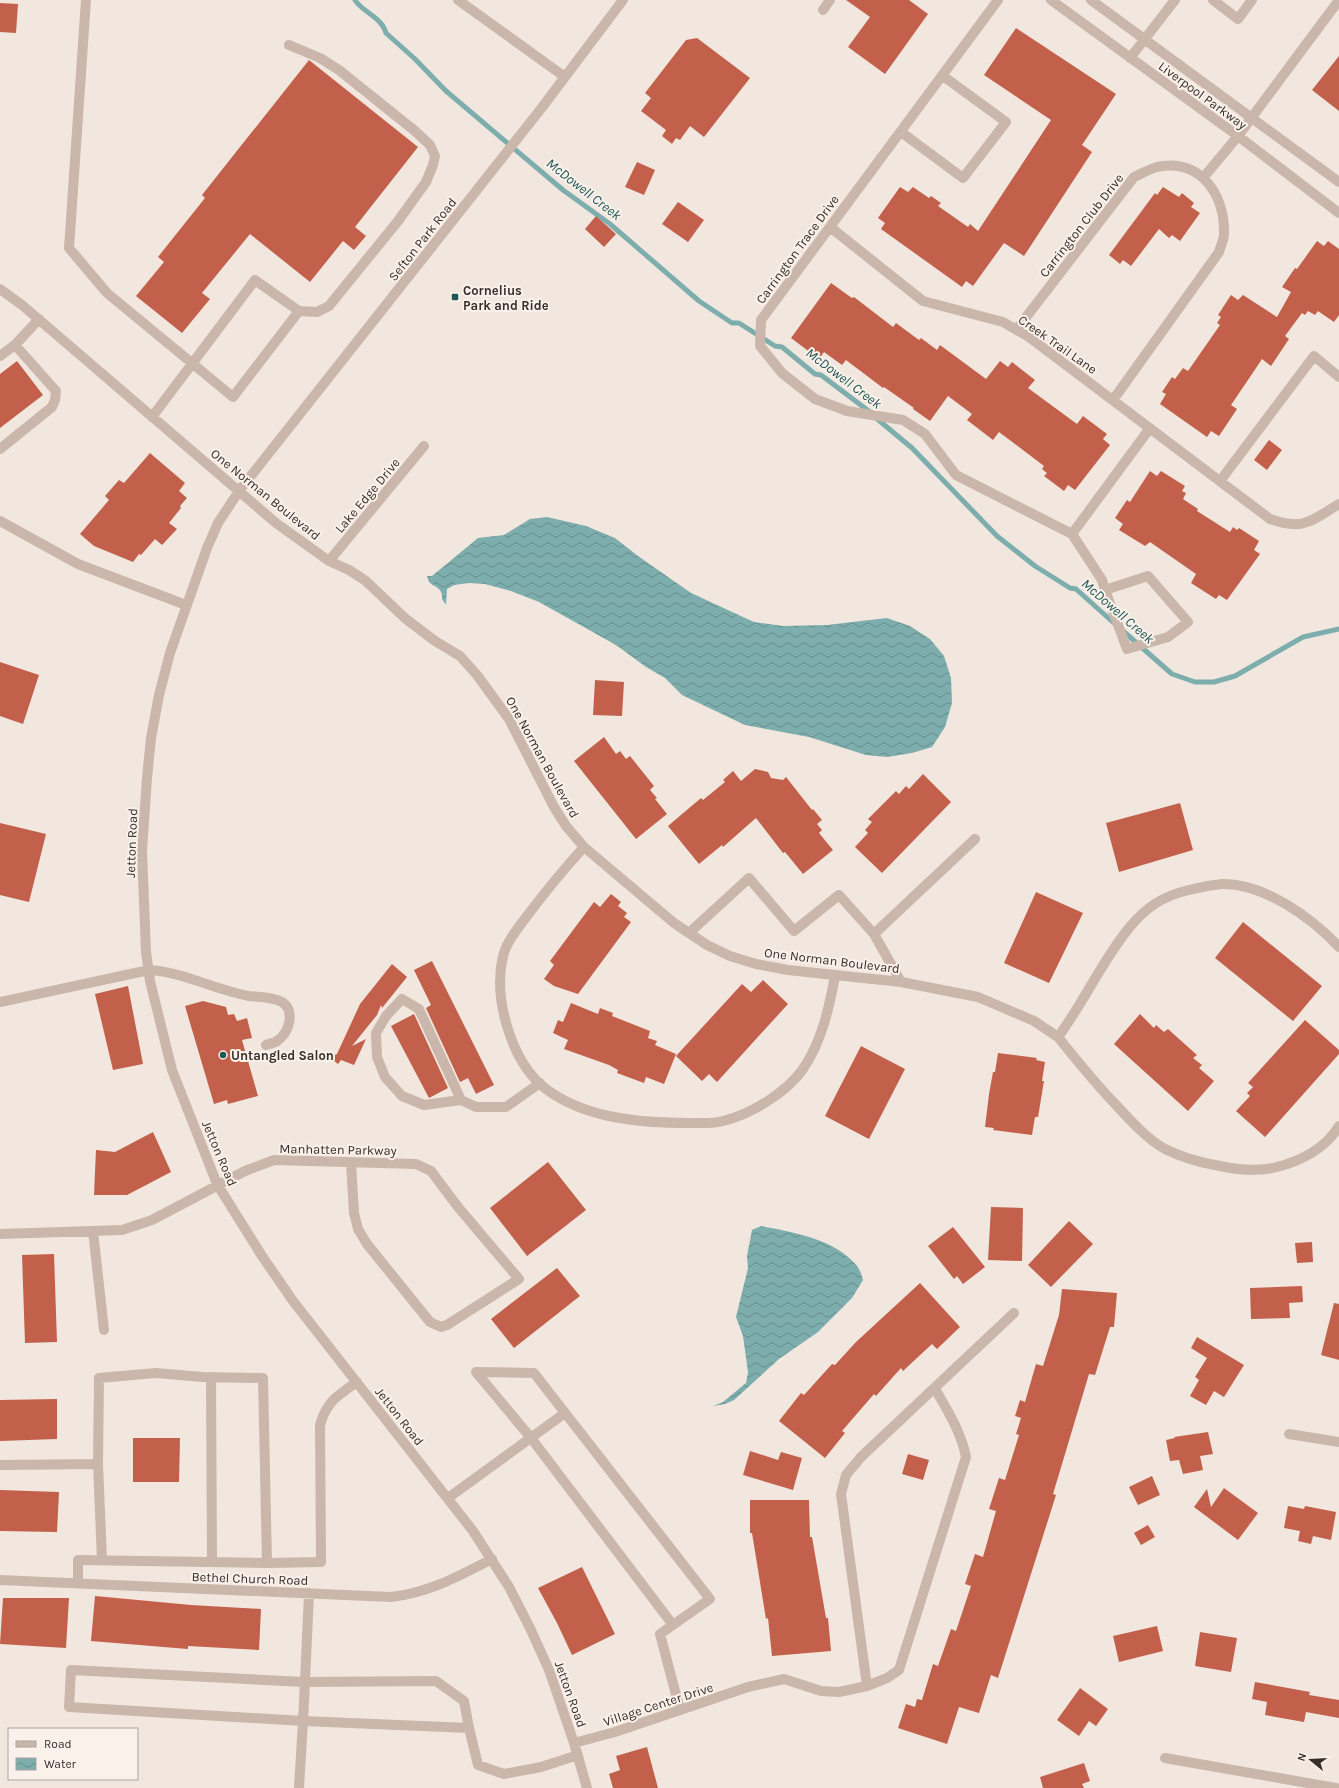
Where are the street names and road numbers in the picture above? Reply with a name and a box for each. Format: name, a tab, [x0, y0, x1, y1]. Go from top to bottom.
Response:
street label: Liverpool Parkway	[1156, 58, 1250, 132]
street label: Carrington Club Drive	[1036, 170, 1127, 280]
street label: Carrington Trace Drive	[753, 192, 842, 307]
street label: Sefton Park Road	[385, 195, 459, 284]
street label: Creek Trail Lane	[1016, 312, 1100, 377]
street label: One Norman Boulevard	[208, 446, 323, 543]
street label: Lake Edge Drive	[332, 455, 403, 536]
street label: One Norman Boulevard	[503, 694, 582, 821]
street label: Jetton Road	[123, 808, 140, 878]
street label: One Norman Boulevard	[763, 945, 901, 976]
street label: Jetton Road	[199, 1118, 240, 1188]
street label: Manhatten Parkway	[279, 1141, 397, 1158]
street label: Jetton Road	[372, 1384, 427, 1448]
street label: Bethel Church Road	[191, 1569, 309, 1588]
street label: Jetton Road	[552, 1659, 589, 1729]
street label: Village Center Drive	[601, 1679, 715, 1729]

